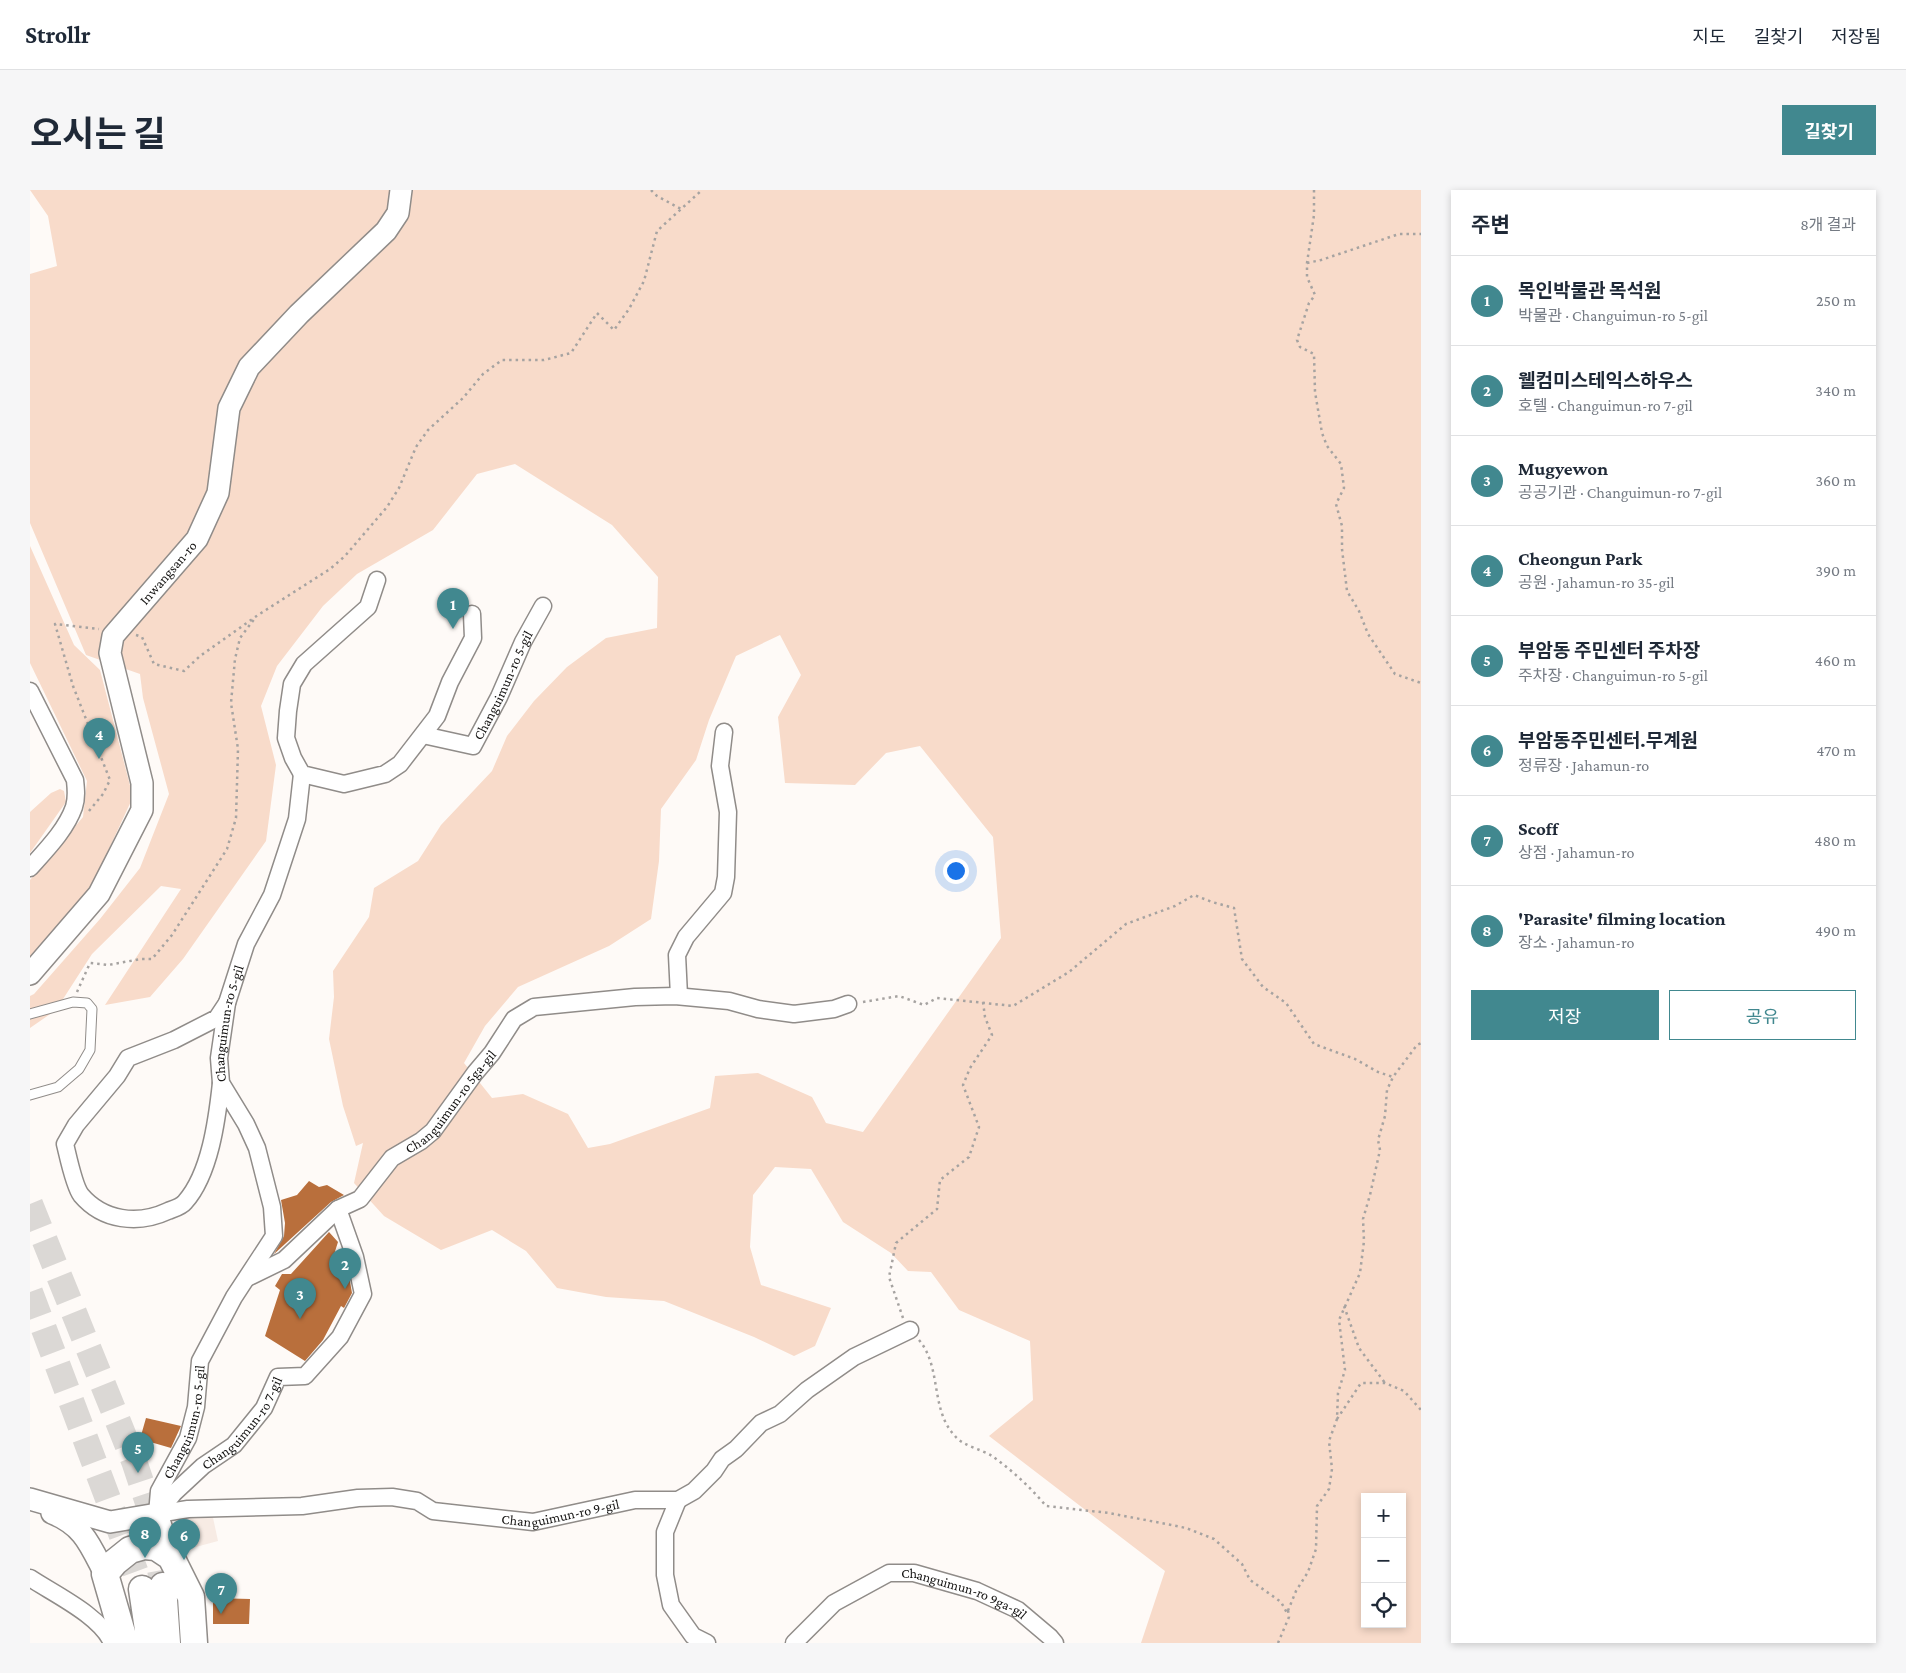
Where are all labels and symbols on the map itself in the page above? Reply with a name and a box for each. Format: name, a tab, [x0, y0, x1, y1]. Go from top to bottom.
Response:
street label: Inwangsan-ro	[136, 538, 200, 608]
pin: 1	[437, 588, 469, 629]
street label: Changuimun-ro 5-gil	[470, 627, 536, 742]
pin: 4	[83, 718, 115, 759]
your location	[943, 858, 969, 884]
street label: Changuimun-ro 5-gil	[211, 963, 247, 1083]
street label: Changuimun-ro 5ga-gil	[402, 1046, 499, 1157]
pin: 2	[329, 1248, 361, 1289]
pin: 3	[284, 1278, 316, 1319]
street label: Changuimun-ro 5-gil	[159, 1364, 208, 1481]
street label: Changuimun-ro 7-gil	[198, 1374, 285, 1473]
pin: 5	[122, 1432, 154, 1473]
street label: Changuimun-ro 9-gil	[501, 1496, 621, 1530]
pin: 8	[129, 1517, 161, 1558]
pin: 6	[168, 1519, 200, 1560]
street label: Changuimun-ro 9ga-gil	[901, 1565, 1031, 1622]
pin: 7	[205, 1573, 237, 1614]

